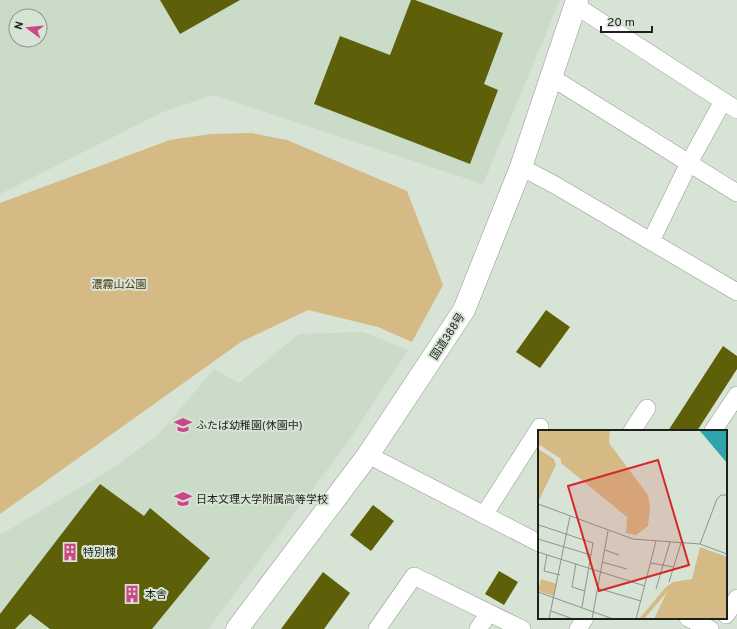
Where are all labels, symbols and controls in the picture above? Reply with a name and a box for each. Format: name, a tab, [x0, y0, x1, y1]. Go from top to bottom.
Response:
north arrow	[8, 8, 48, 48]
scale bar	[601, 8, 652, 34]
text: 20 m	[607, 15, 635, 31]
text: N	[12, 20, 27, 31]
park label: 濃霧山公園	[92, 278, 147, 292]
street label: 国道388号	[428, 310, 468, 363]
school or university icon: ふたば幼稚園(休園中)	[173, 415, 193, 435]
place label: ふたば幼稚園(休園中)	[196, 419, 303, 433]
inset map	[538, 430, 727, 619]
school or university icon: 日本文理大学附属高等学校	[173, 489, 193, 509]
place label: 日本文理大学附属高等学校	[196, 493, 328, 507]
building icon: 特別棟	[60, 542, 80, 562]
place label: 特別棟	[83, 546, 116, 560]
building icon: 本舎	[122, 584, 142, 604]
place label: 本舎	[145, 588, 167, 602]

